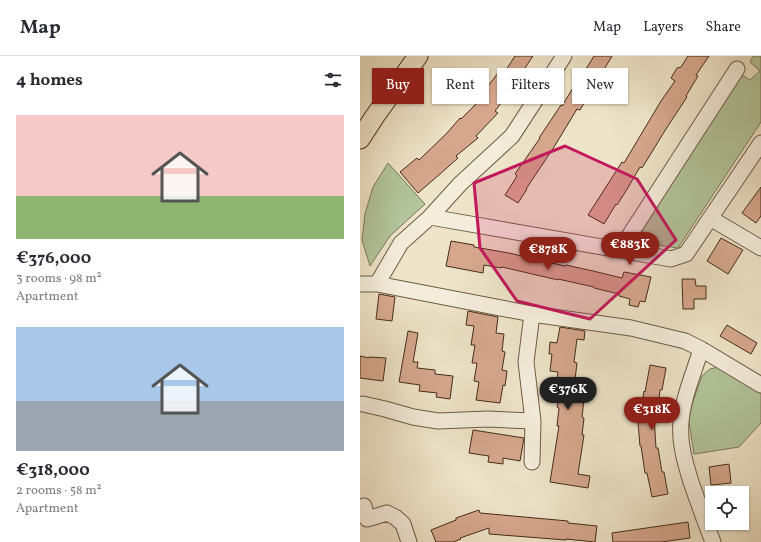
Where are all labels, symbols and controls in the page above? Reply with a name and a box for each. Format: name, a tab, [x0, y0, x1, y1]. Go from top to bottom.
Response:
text: Map	[20, 15, 61, 41]
text: Map	[593, 18, 621, 37]
text: Layers	[643, 18, 683, 37]
text: Share	[705, 18, 741, 37]
chip: Buy	[372, 68, 424, 104]
chip: Rent	[432, 68, 489, 104]
chip: Filters	[497, 68, 564, 104]
chip: New	[572, 68, 628, 104]
text: 4 homes	[16, 69, 83, 92]
icon: filters	[322, 69, 344, 91]
icon: home	[144, 141, 216, 213]
pin: €883K	[602, 232, 658, 266]
text: €883K	[610, 236, 650, 254]
pin: €878K	[520, 237, 576, 271]
text: €878K	[528, 241, 568, 259]
text: €376,000	[16, 247, 91, 270]
text: 3 rooms · 98 m²	[16, 270, 102, 288]
text: Apartment	[16, 288, 79, 306]
icon: home	[144, 353, 216, 425]
pin: €376K	[540, 377, 596, 411]
text: €376K	[549, 381, 587, 399]
pin: €318K	[624, 397, 680, 431]
text: €318K	[633, 401, 671, 419]
text: €318,000	[16, 459, 90, 482]
text: 2 rooms · 58 m²	[16, 482, 101, 500]
map controls	[705, 486, 749, 530]
button: locate	[705, 486, 749, 530]
text: Apartment	[16, 500, 79, 518]

